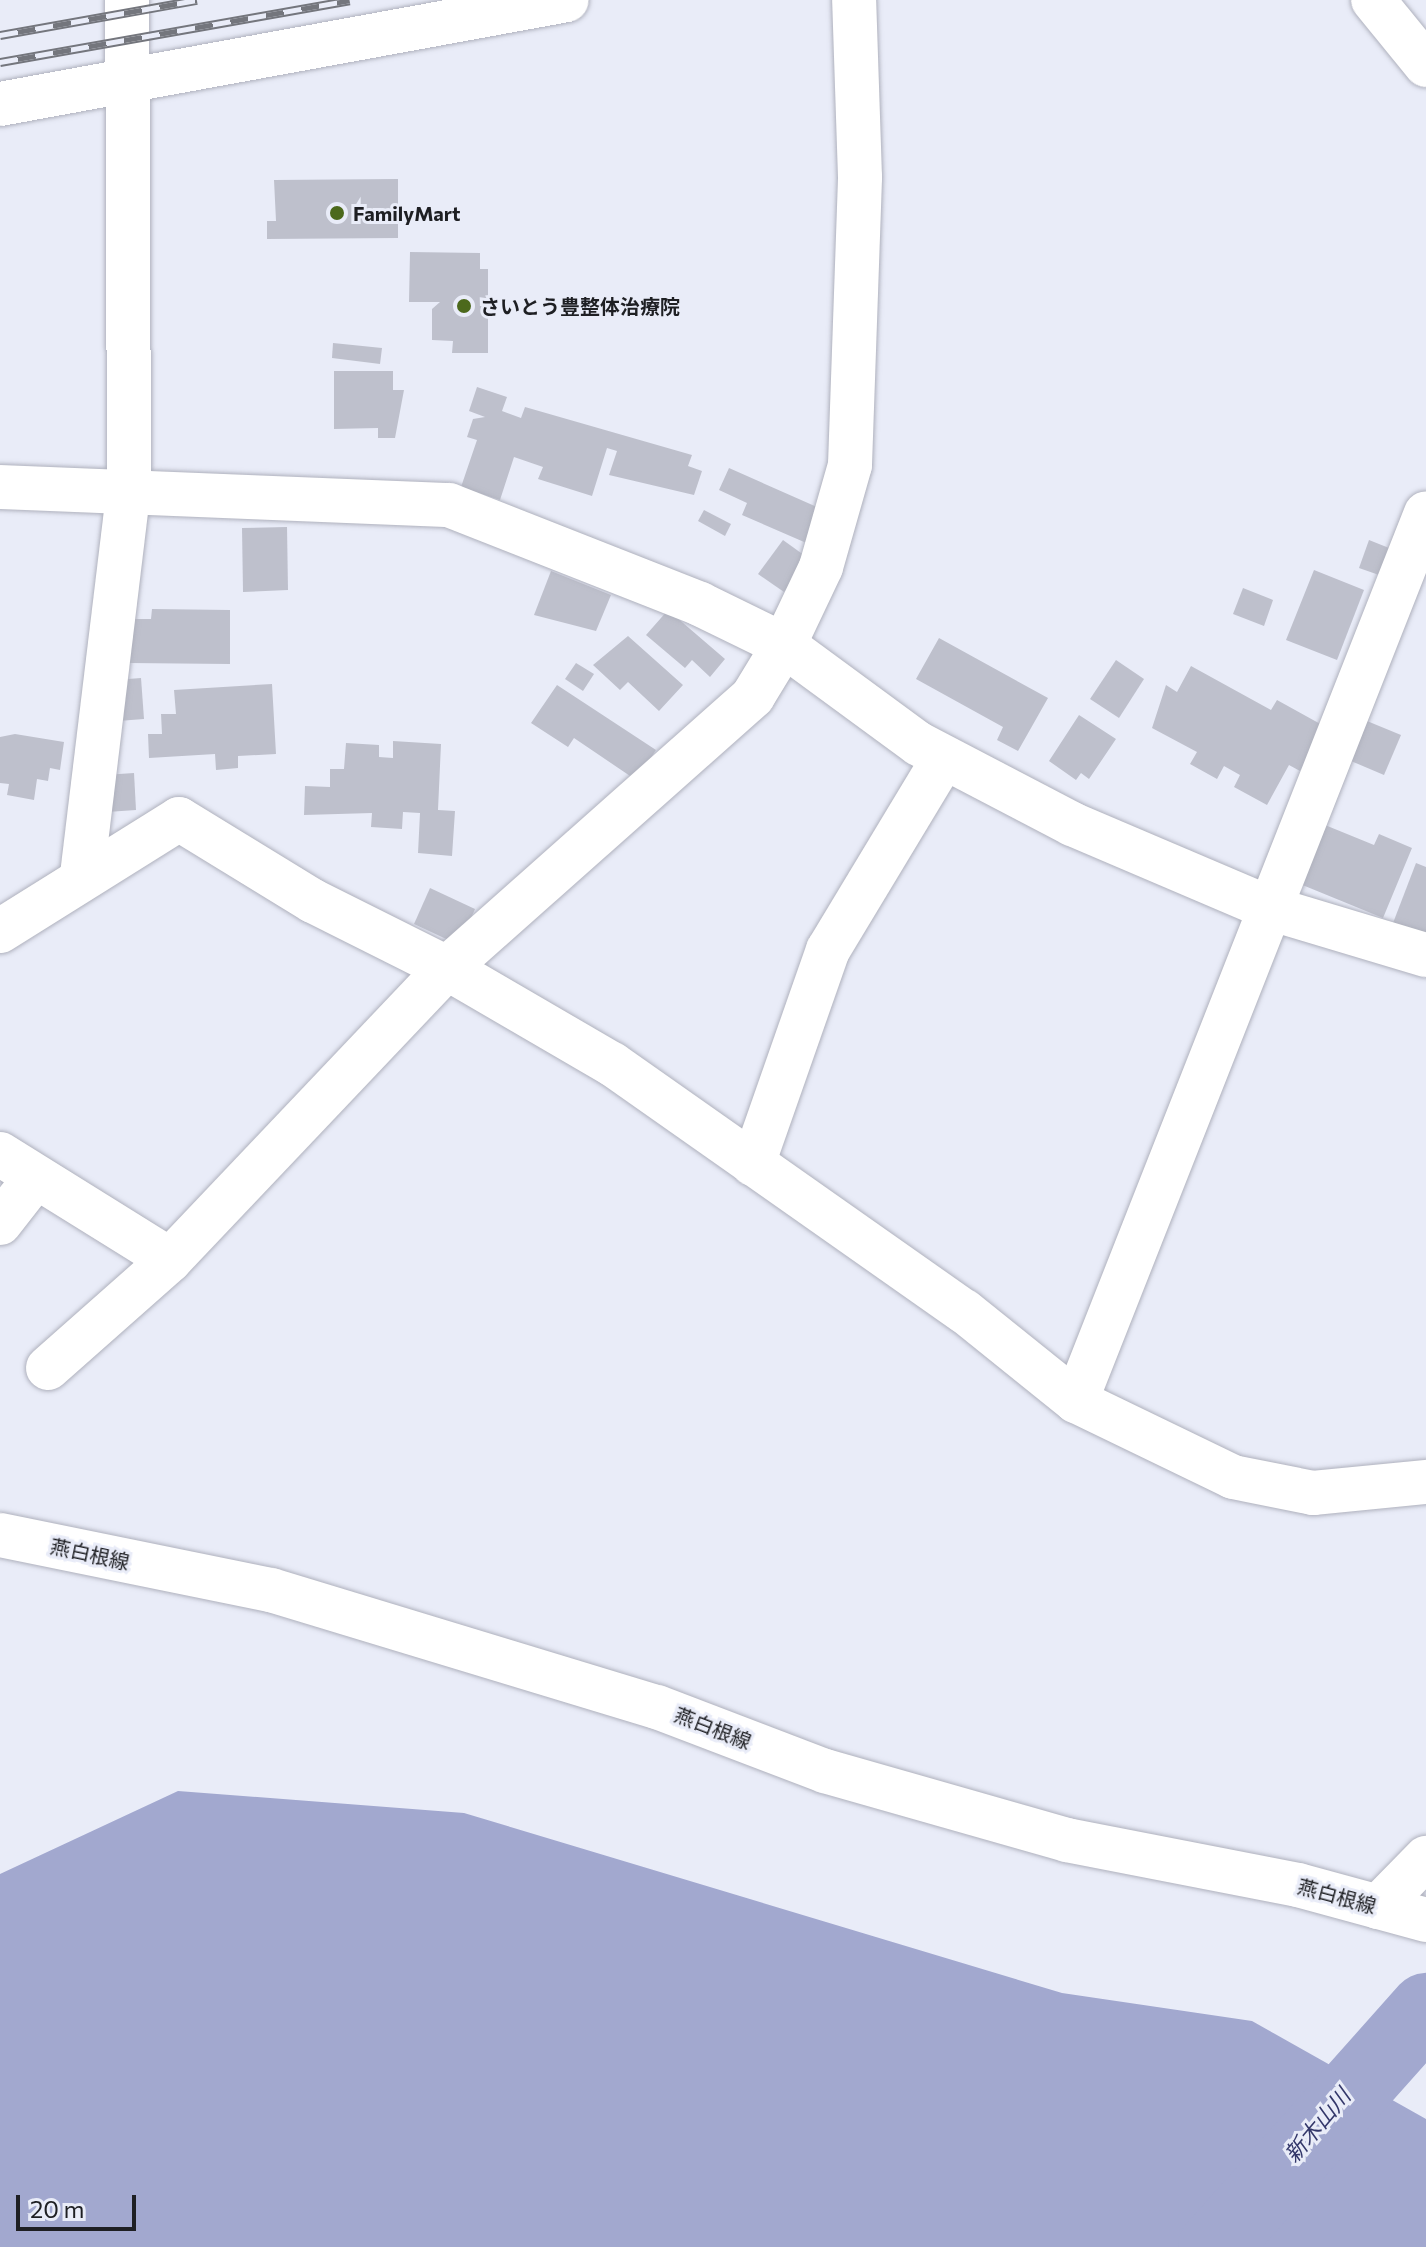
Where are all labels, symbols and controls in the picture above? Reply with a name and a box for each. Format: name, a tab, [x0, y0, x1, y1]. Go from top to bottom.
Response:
place label: FamilyMart	[353, 201, 460, 225]
marker: FamilyMart	[328, 204, 346, 222]
place label: さいとう豊整体治療院	[480, 294, 680, 318]
marker: さいとう豊整体治療院	[455, 297, 473, 315]
street label: 燕白根線	[48, 1534, 132, 1574]
street label: 燕白根線	[671, 1702, 755, 1754]
street label: 燕白根線	[1295, 1874, 1379, 1918]
water label: 新木山川	[1279, 2083, 1355, 2167]
scale bar	[20, 2179, 140, 2229]
text: 20 m	[30, 2194, 84, 2223]

